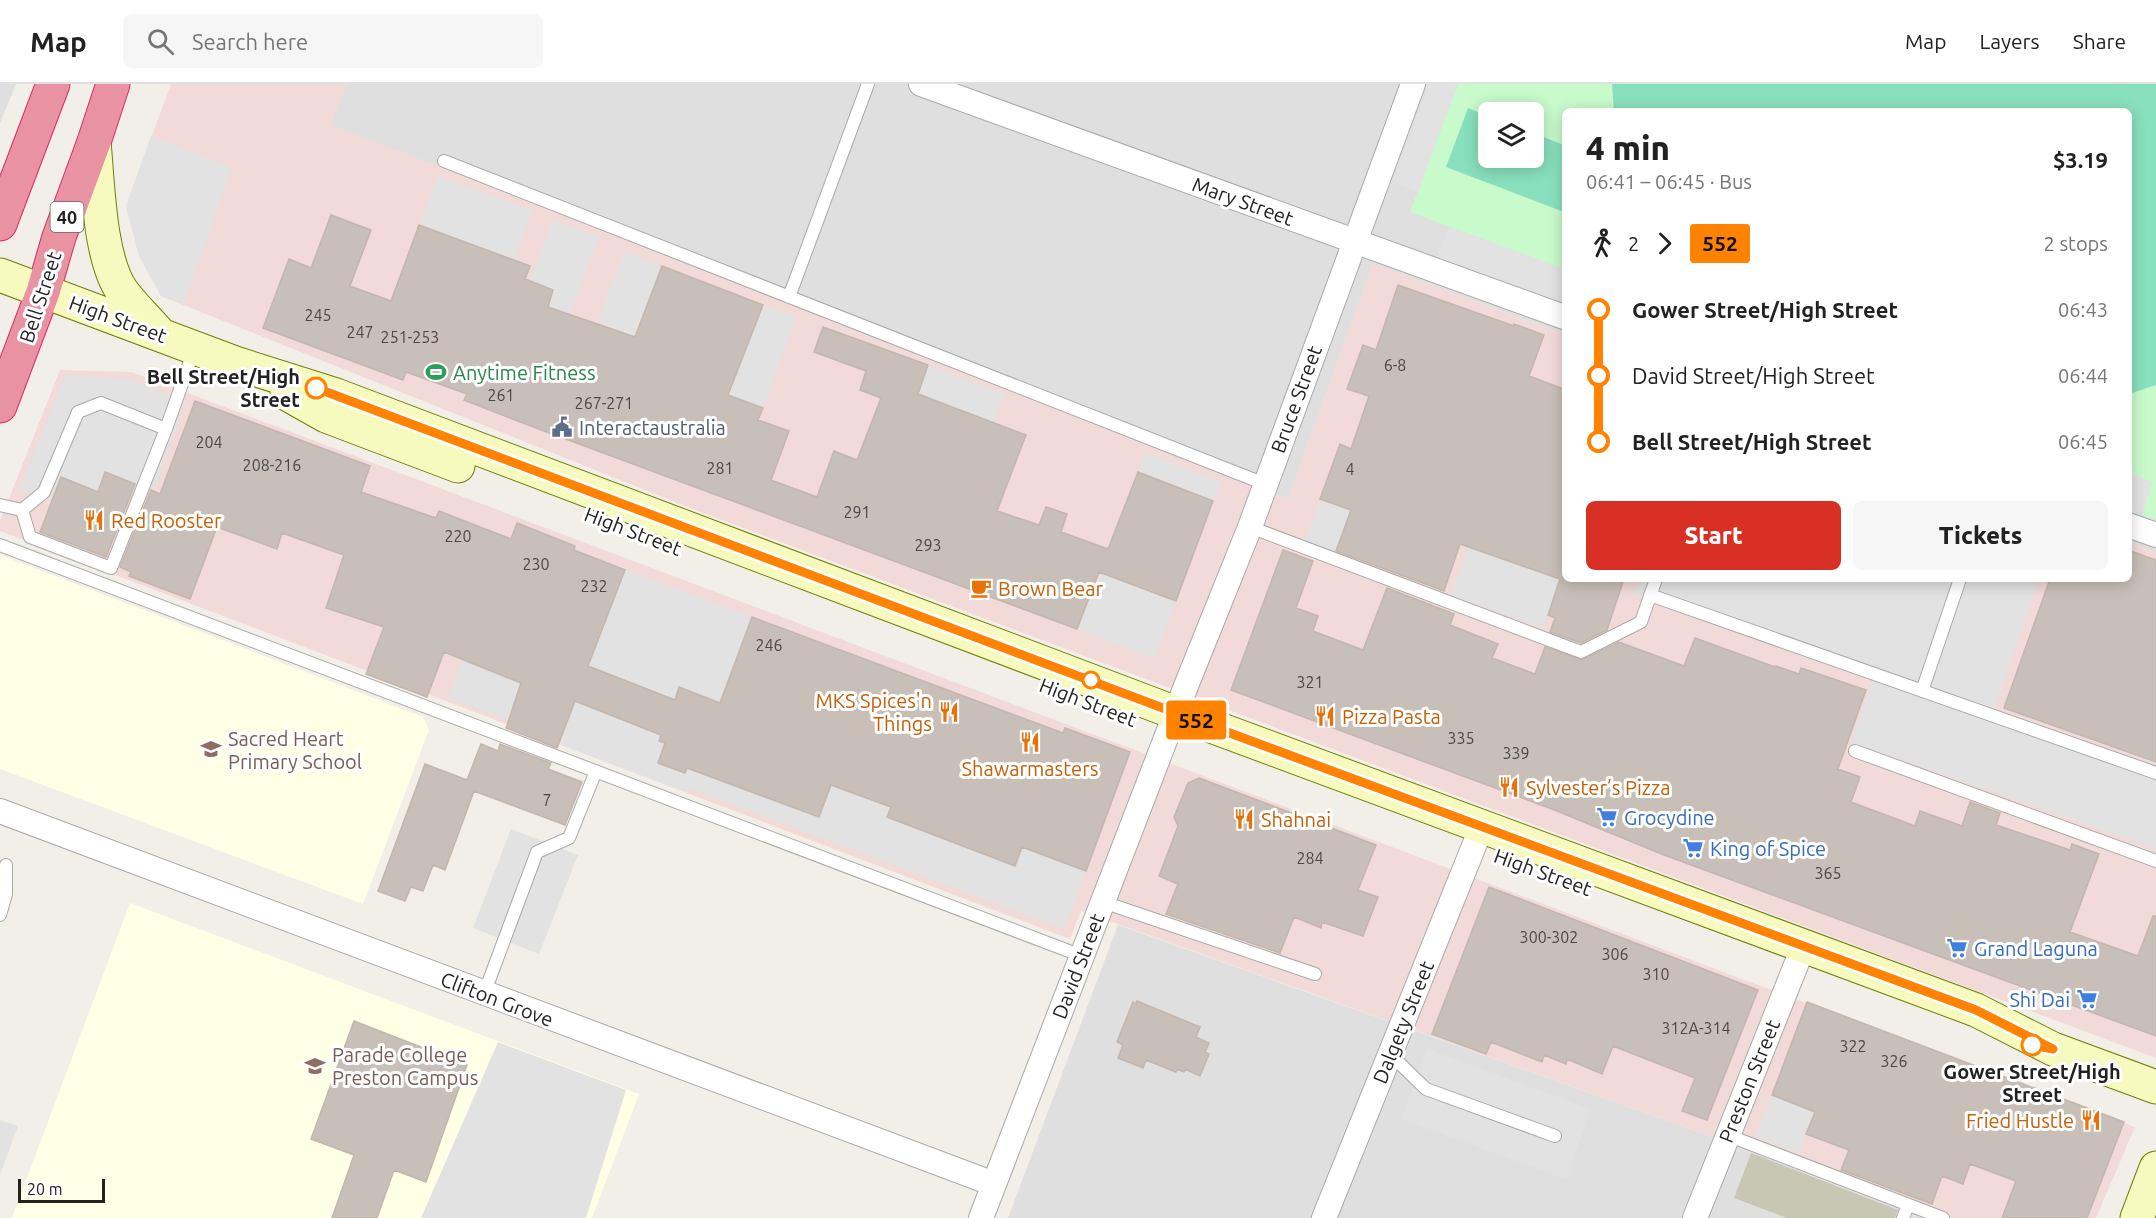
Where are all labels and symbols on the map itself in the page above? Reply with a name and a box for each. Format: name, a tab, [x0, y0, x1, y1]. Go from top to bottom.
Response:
street label: Mary Street	[1189, 172, 1297, 230]
road number: 40	[50, 202, 84, 232]
street label: Bell Street	[14, 248, 66, 346]
street label: High Street	[66, 291, 170, 347]
house number: 245	[304, 306, 332, 324]
house number: 247	[346, 323, 374, 341]
house number: 251-253	[381, 328, 439, 346]
street label: Bruce Street	[1266, 342, 1326, 456]
house number: 6-8	[1384, 356, 1406, 374]
sports icon: Anytime Fitness	[424, 360, 448, 384]
place label: Anytime Fitness	[453, 361, 596, 384]
place label: Bell Street/High Street	[147, 365, 300, 411]
marker: Bell Street/High Street	[305, 377, 327, 399]
house number: 261	[487, 386, 515, 404]
house number: 267-271	[575, 394, 633, 412]
public building icon: Interactaustralia	[550, 415, 574, 439]
place label: Interactaustralia	[579, 416, 726, 439]
house number: 204	[195, 433, 223, 451]
house number: 208-216	[243, 456, 301, 474]
house number: 281	[706, 459, 734, 477]
house number: 4	[1345, 460, 1355, 478]
street label: High Street	[581, 502, 685, 560]
house number: 291	[843, 503, 871, 521]
restaurant icon: Red Rooster	[82, 508, 106, 532]
place label: Red Rooster	[111, 509, 222, 532]
house number: 220	[444, 527, 472, 545]
house number: 293	[914, 536, 942, 554]
house number: 230	[522, 555, 550, 573]
cafe icon: Brown Bear	[969, 576, 993, 600]
house number: 232	[580, 577, 608, 595]
place label: Brown Bear	[998, 577, 1103, 600]
house number: 246	[755, 636, 783, 654]
unlabelled marker	[1082, 671, 1100, 689]
street label: High Street	[1036, 673, 1140, 731]
house number: 321	[1296, 673, 1324, 691]
place label: MKS Spices'n Things	[815, 689, 932, 735]
restaurant icon: MKS Spices'n Things	[937, 700, 961, 724]
line badge: 552	[1162, 700, 1230, 740]
restaurant icon: Pizza Pasta	[1313, 704, 1337, 728]
place label: Pizza Pasta	[1342, 705, 1441, 728]
place label: Sacred Heart Primary School	[228, 727, 362, 773]
house number: 335	[1447, 729, 1475, 747]
restaurant icon: Shawarmasters	[1018, 730, 1042, 754]
school or university icon: Sacred Heart Primary School	[199, 737, 223, 761]
house number: 339	[1502, 744, 1530, 762]
place label: Shawarmasters	[962, 757, 1098, 780]
restaurant icon: Sylvester’s Pizza	[1497, 775, 1521, 799]
place label: Sylvester’s Pizza	[1526, 776, 1670, 799]
house number: 7	[542, 791, 552, 809]
supermarket icon: Grocydine	[1595, 805, 1619, 829]
place label: Grocydine	[1624, 806, 1715, 829]
restaurant icon: Shahnai	[1232, 807, 1256, 831]
place label: Shahnai	[1261, 808, 1331, 831]
supermarket icon: King of Spice	[1681, 836, 1705, 860]
place label: King of Spice	[1710, 837, 1826, 860]
street label: High Street	[1491, 844, 1595, 900]
house number: 284	[1296, 849, 1324, 867]
house number: 365	[1814, 864, 1842, 882]
street label: David Street	[1047, 910, 1109, 1022]
house number: 300-302	[1520, 928, 1578, 946]
supermarket icon: Grand Laguna	[1945, 936, 1969, 960]
place label: Grand Laguna	[1974, 937, 2098, 960]
house number: 306	[1601, 945, 1629, 963]
street label: Dalgety Street	[1368, 957, 1438, 1087]
house number: 310	[1642, 965, 1670, 983]
street label: Clifton Grove	[437, 967, 557, 1031]
supermarket icon: Shi Dai	[2075, 987, 2099, 1011]
place label: Shi Dai	[2009, 988, 2070, 1011]
street label: Preston Street	[1714, 1016, 1784, 1146]
house number: 312A-314	[1661, 1019, 1731, 1037]
marker: Gower Street/High Street	[2021, 1034, 2043, 1056]
house number: 322	[1839, 1037, 1867, 1055]
place label: Parade College Preston Campus	[332, 1043, 478, 1089]
house number: 326	[1880, 1052, 1908, 1070]
school or university icon: Parade College Preston Campus	[303, 1054, 327, 1078]
place label: Gower Street/High Street	[1943, 1060, 2121, 1106]
restaurant icon: Fried Hustle	[2079, 1108, 2103, 1132]
place label: Fried Hustle	[1966, 1109, 2074, 1132]
scale bar	[18, 1176, 105, 1204]

